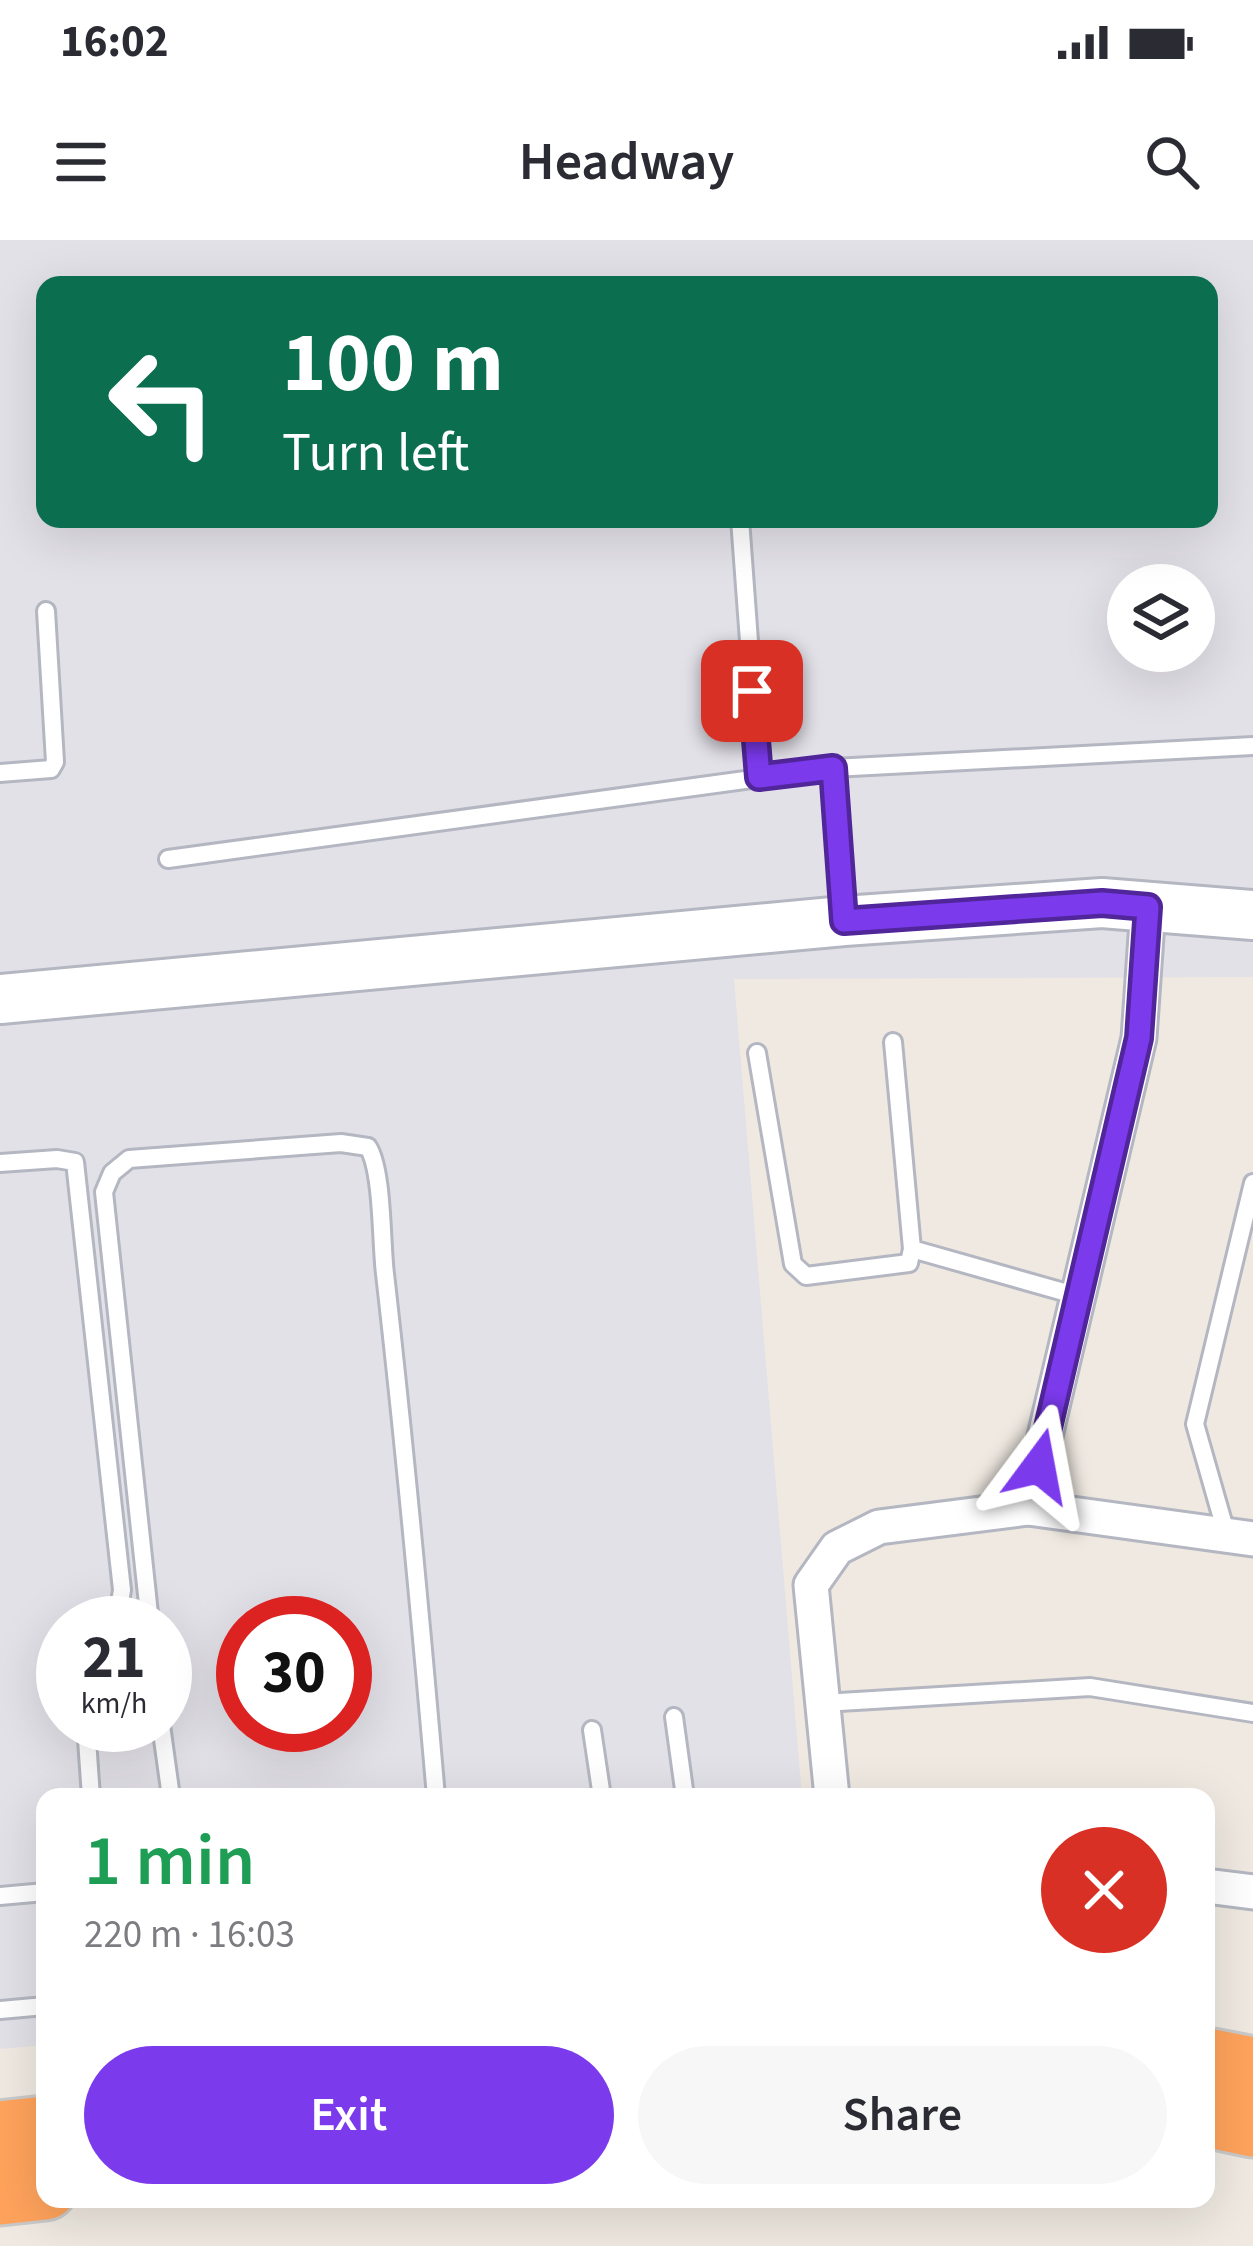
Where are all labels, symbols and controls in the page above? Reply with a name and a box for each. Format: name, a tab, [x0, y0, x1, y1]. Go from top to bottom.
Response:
text: 16:02	[60, 10, 169, 74]
text: Headway	[519, 124, 734, 201]
icon: menu	[48, 129, 114, 195]
icon: search	[1139, 129, 1205, 195]
text: 100 m	[282, 304, 504, 424]
icon: left	[84, 324, 240, 480]
text: Turn left	[282, 415, 469, 492]
map controls	[1107, 564, 1215, 672]
button: layers	[1107, 564, 1215, 672]
pin	[701, 640, 803, 742]
icon: arrive	[719, 658, 785, 724]
position arrow	[976, 1403, 1102, 1529]
speed limit sign: 30	[216, 1596, 372, 1752]
text: 21	[82, 1616, 146, 1701]
text: km/h	[81, 1682, 147, 1725]
text: 1 min	[84, 1810, 255, 1913]
button: close	[1041, 1827, 1167, 1953]
text: 220 m · 16:03	[84, 1907, 295, 1963]
button: Exit	[84, 2046, 614, 2184]
button: Share	[638, 2046, 1167, 2184]

